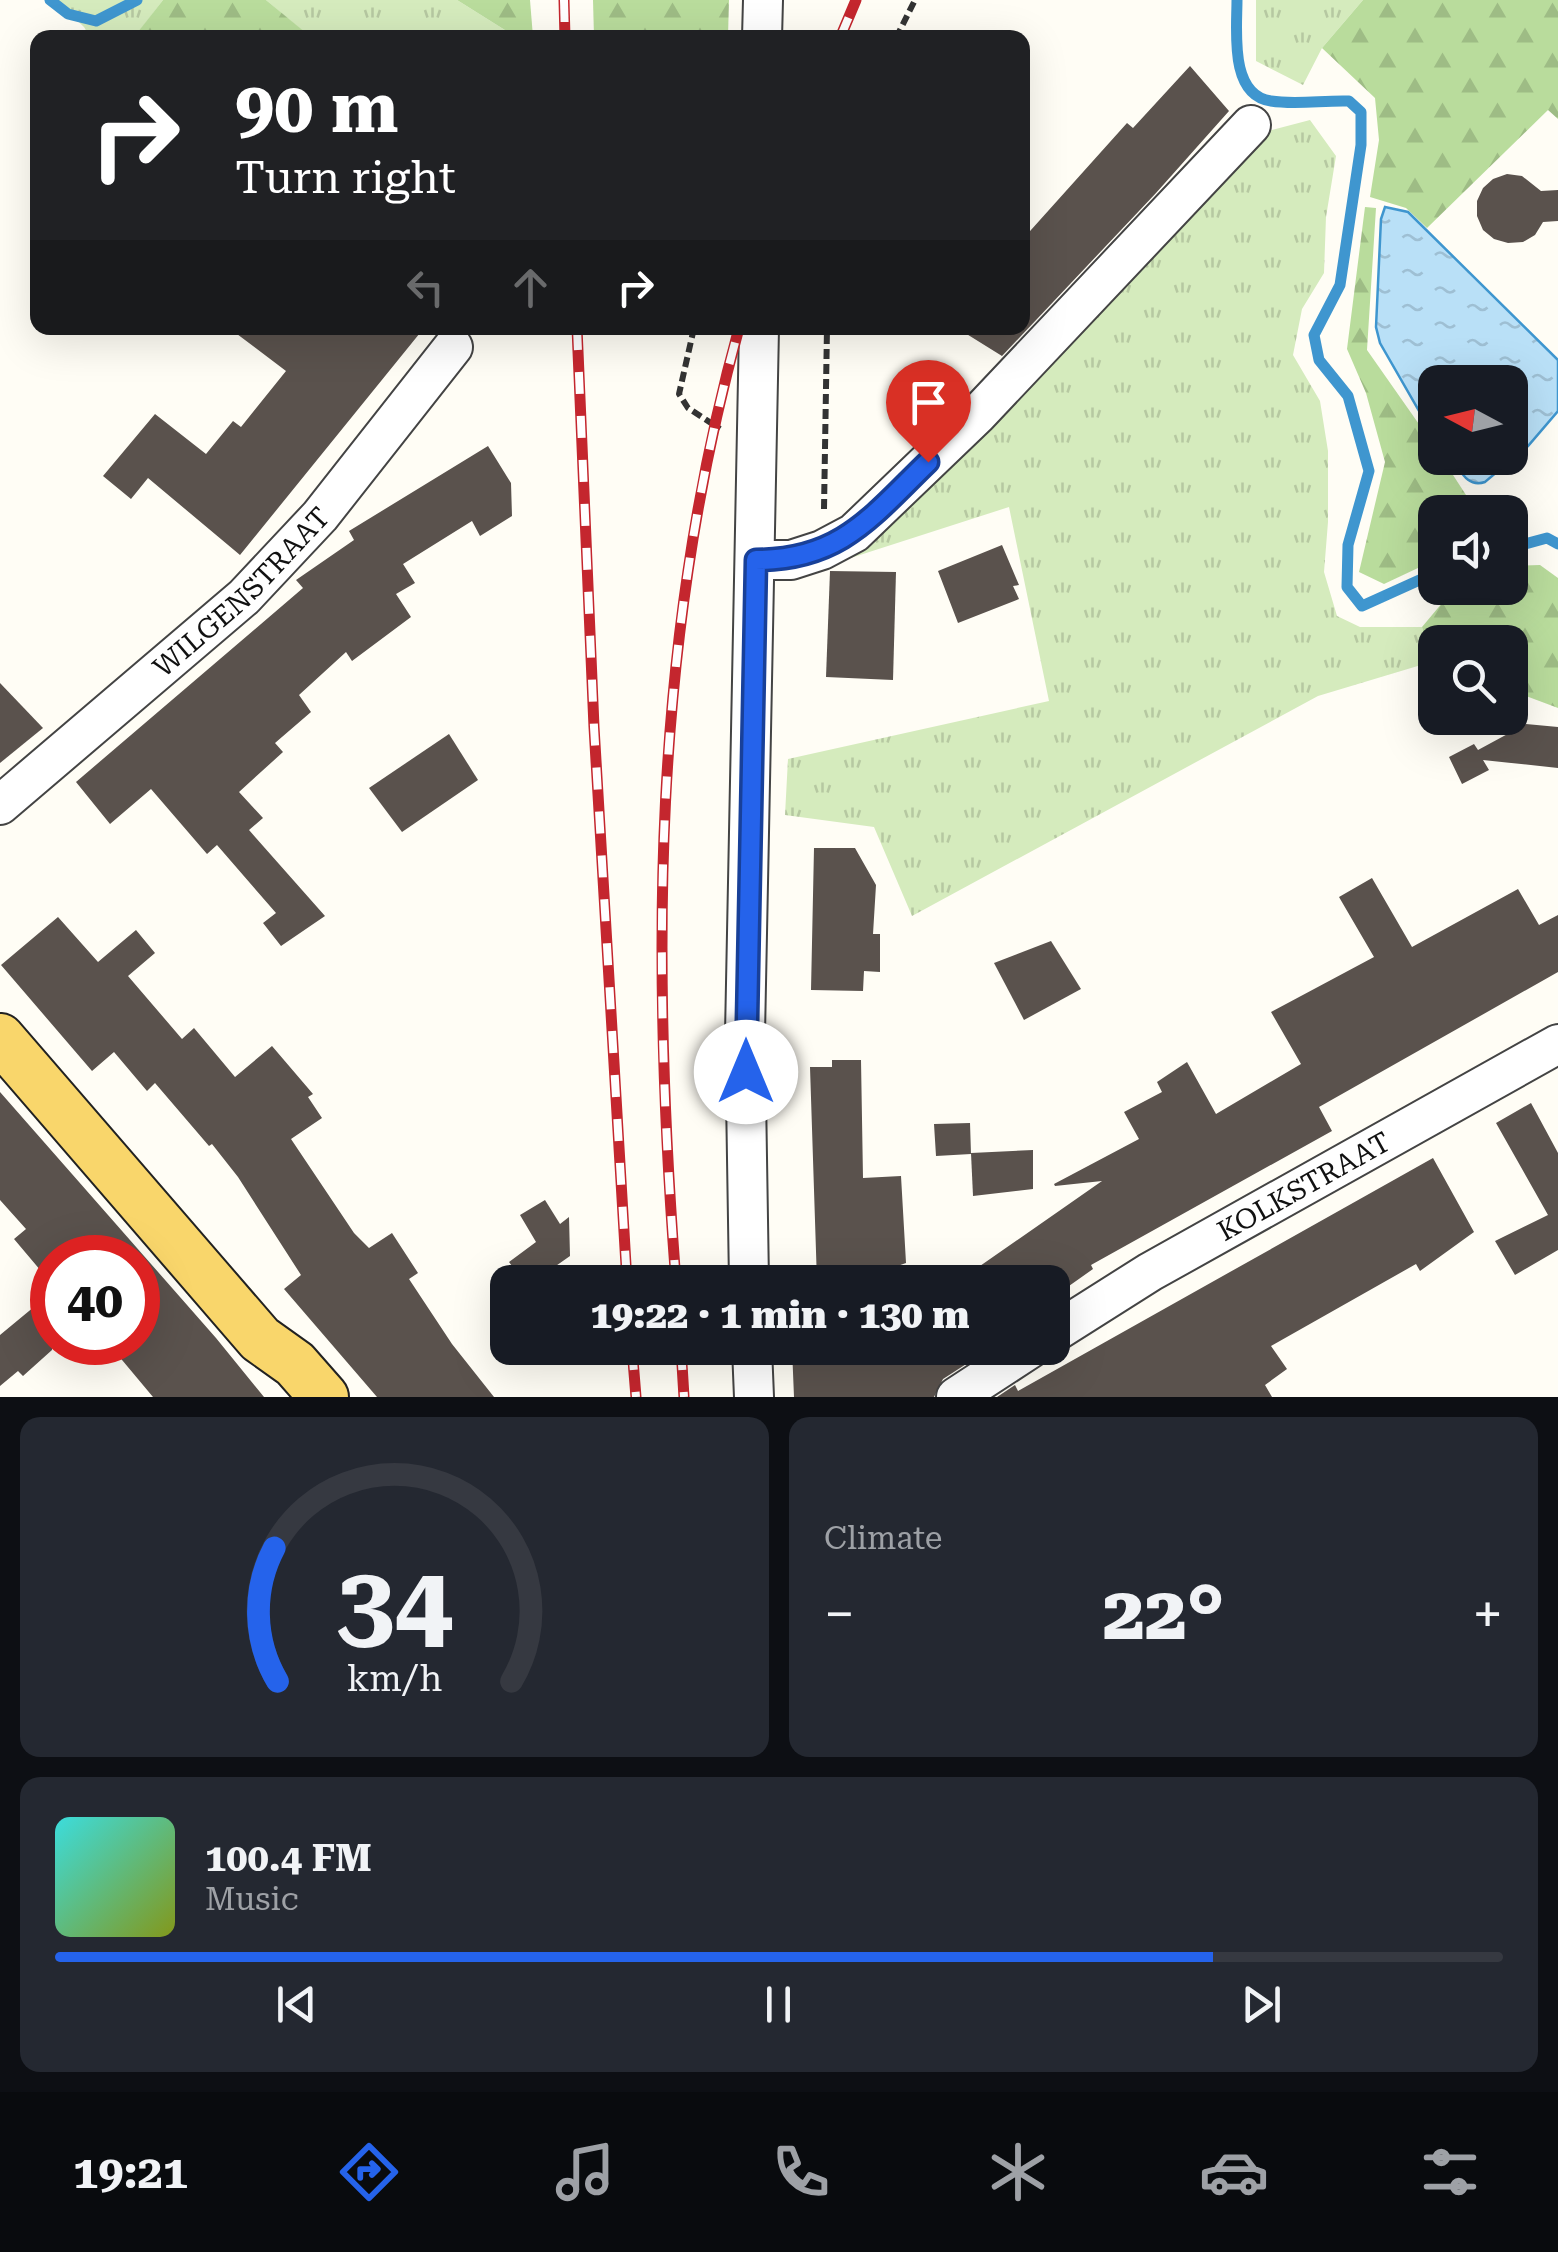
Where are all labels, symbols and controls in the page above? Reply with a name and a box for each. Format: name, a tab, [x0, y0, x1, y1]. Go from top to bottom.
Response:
text: 90 m	[235, 67, 399, 149]
icon: right	[70, 70, 200, 200]
text: Turn right	[235, 151, 456, 204]
icon: left	[398, 260, 453, 315]
icon: ahead	[503, 260, 558, 315]
icon: right	[608, 260, 663, 315]
pin	[886, 360, 971, 463]
north arrow	[1418, 365, 1528, 475]
map controls	[1418, 365, 1528, 735]
icon: arrive	[901, 375, 956, 430]
button: sound	[1418, 495, 1528, 605]
street label: WILGENSTRAAT	[146, 500, 336, 684]
button: search	[1418, 625, 1528, 735]
position arrow	[694, 1020, 798, 1124]
street label: KOLKSTRAAT	[1212, 1125, 1396, 1247]
speed limit sign: 40	[30, 1235, 160, 1365]
text: 19:22 · 1 min · 130 m	[590, 1293, 970, 1337]
text: Climate	[824, 1519, 942, 1557]
text: 34	[336, 1543, 453, 1664]
text: 22°	[1103, 1569, 1224, 1657]
text: −	[824, 1582, 855, 1646]
text: +	[1472, 1582, 1503, 1646]
text: km/h	[347, 1658, 442, 1700]
text: 100.4 FM	[205, 1836, 372, 1880]
text: Music	[205, 1880, 299, 1918]
icon: previous	[269, 1977, 324, 2032]
icon: pause	[751, 1977, 806, 2032]
icon: next	[1234, 1977, 1289, 2032]
icon: directions	[334, 2137, 404, 2207]
icon: music	[550, 2137, 620, 2207]
icon: phone	[766, 2137, 836, 2207]
icon: climate	[983, 2137, 1053, 2207]
icon: car	[1199, 2137, 1269, 2207]
icon: filters	[1415, 2137, 1485, 2207]
text: 19:21	[73, 2146, 188, 2199]

